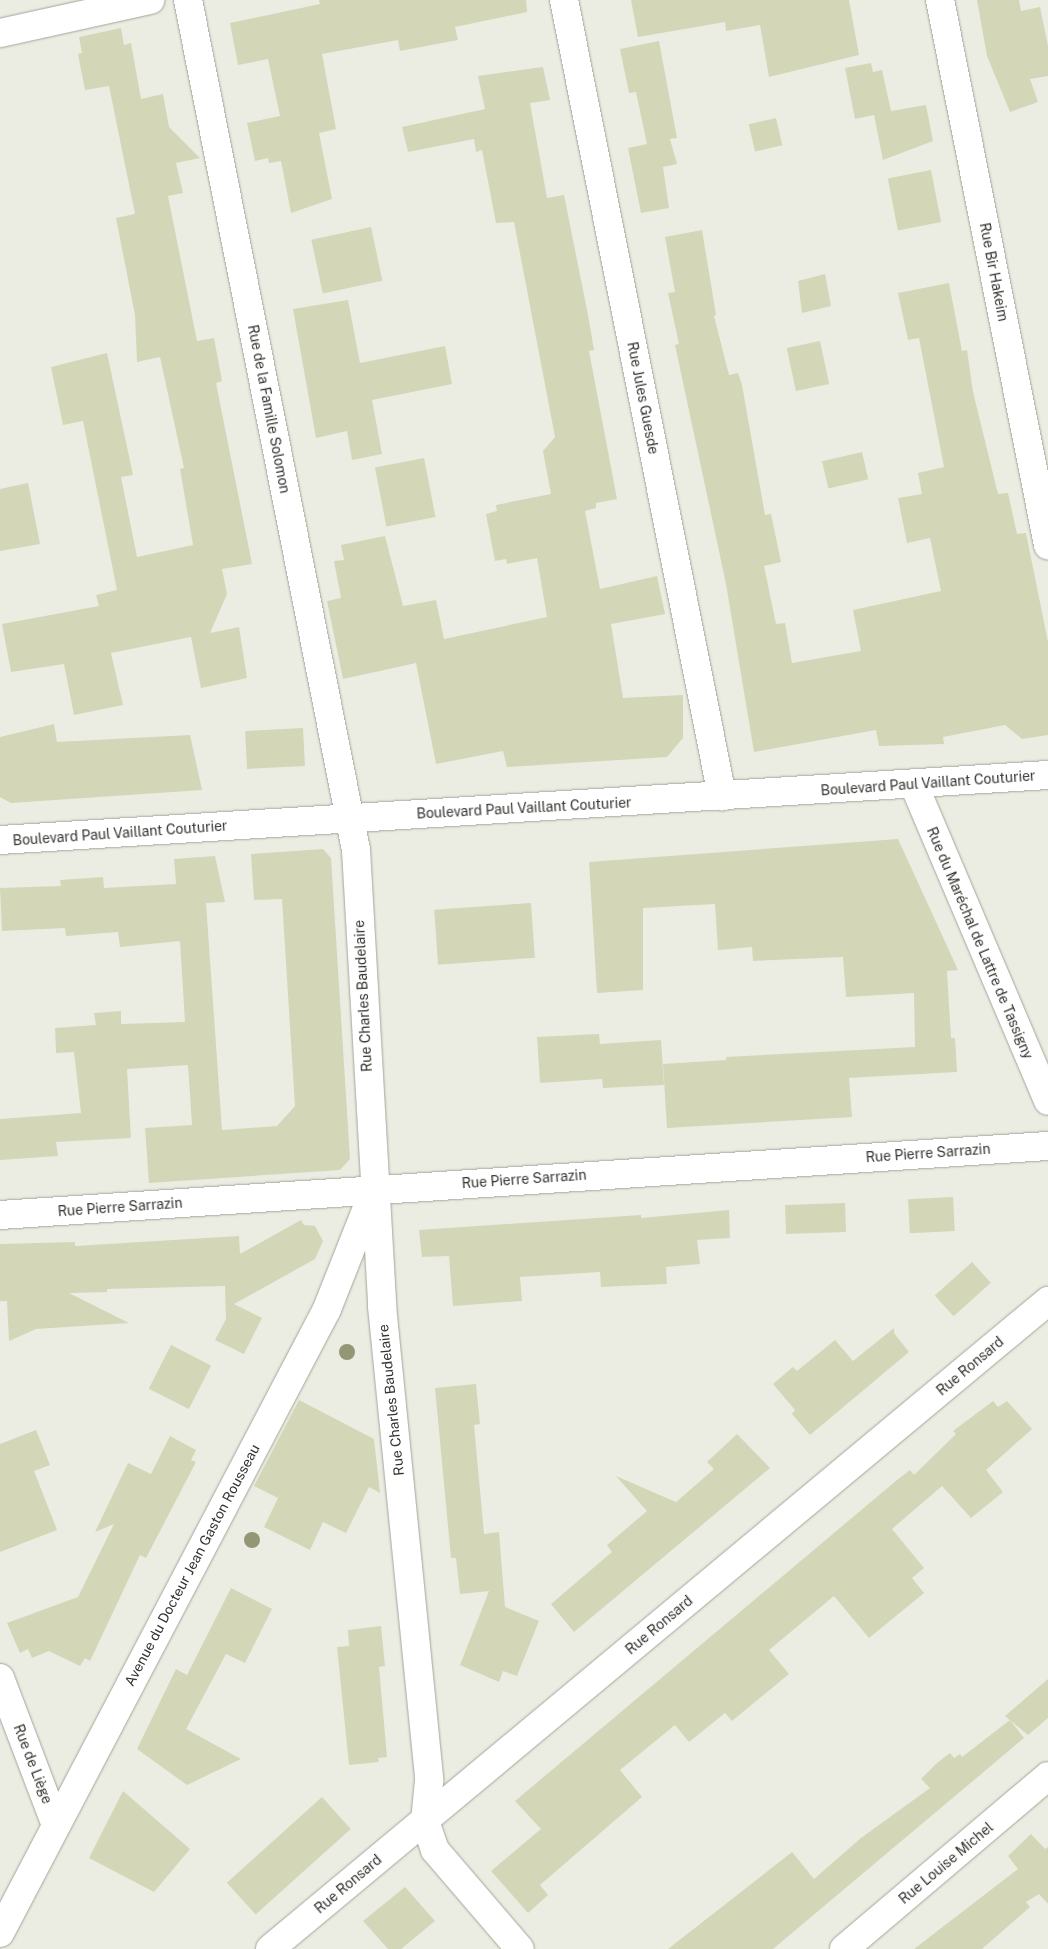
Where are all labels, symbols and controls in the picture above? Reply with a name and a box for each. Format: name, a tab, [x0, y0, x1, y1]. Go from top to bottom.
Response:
street label: Rue Bir Hakeim	[976, 221, 1012, 323]
street label: Rue de la Famille Solomon	[244, 323, 294, 495]
street label: Rue Jules Guesde	[624, 340, 662, 456]
street label: Boulevard Paul Vaillant Couturier	[820, 767, 1036, 799]
street label: Boulevard Paul Vaillant Couturier	[416, 794, 632, 822]
street label: Boulevard Paul Vaillant Couturier	[12, 817, 228, 849]
street label: Rue du Maréchal de Lattre de Tassigny	[923, 824, 1037, 1062]
street label: Rue Charles Baudelaire	[351, 920, 375, 1072]
street label: Rue Pierre Sarrazin	[865, 1140, 991, 1166]
street label: Rue Pierre Sarrazin	[461, 1166, 587, 1192]
street label: Rue Pierre Sarrazin	[57, 1194, 183, 1220]
street label: Rue Charles Baudelaire	[375, 1323, 407, 1477]
street label: Rue Ronsard	[933, 1333, 1007, 1399]
street label: Avenue du Docteur Jean Gaston Rousseau	[121, 1441, 263, 1689]
street label: Rue Ronsard	[622, 1592, 696, 1658]
street label: Rue de Liège	[10, 1722, 56, 1806]
street label: Rue Louise Michel	[895, 1819, 997, 1907]
street label: Rue Ronsard	[311, 1851, 385, 1917]

